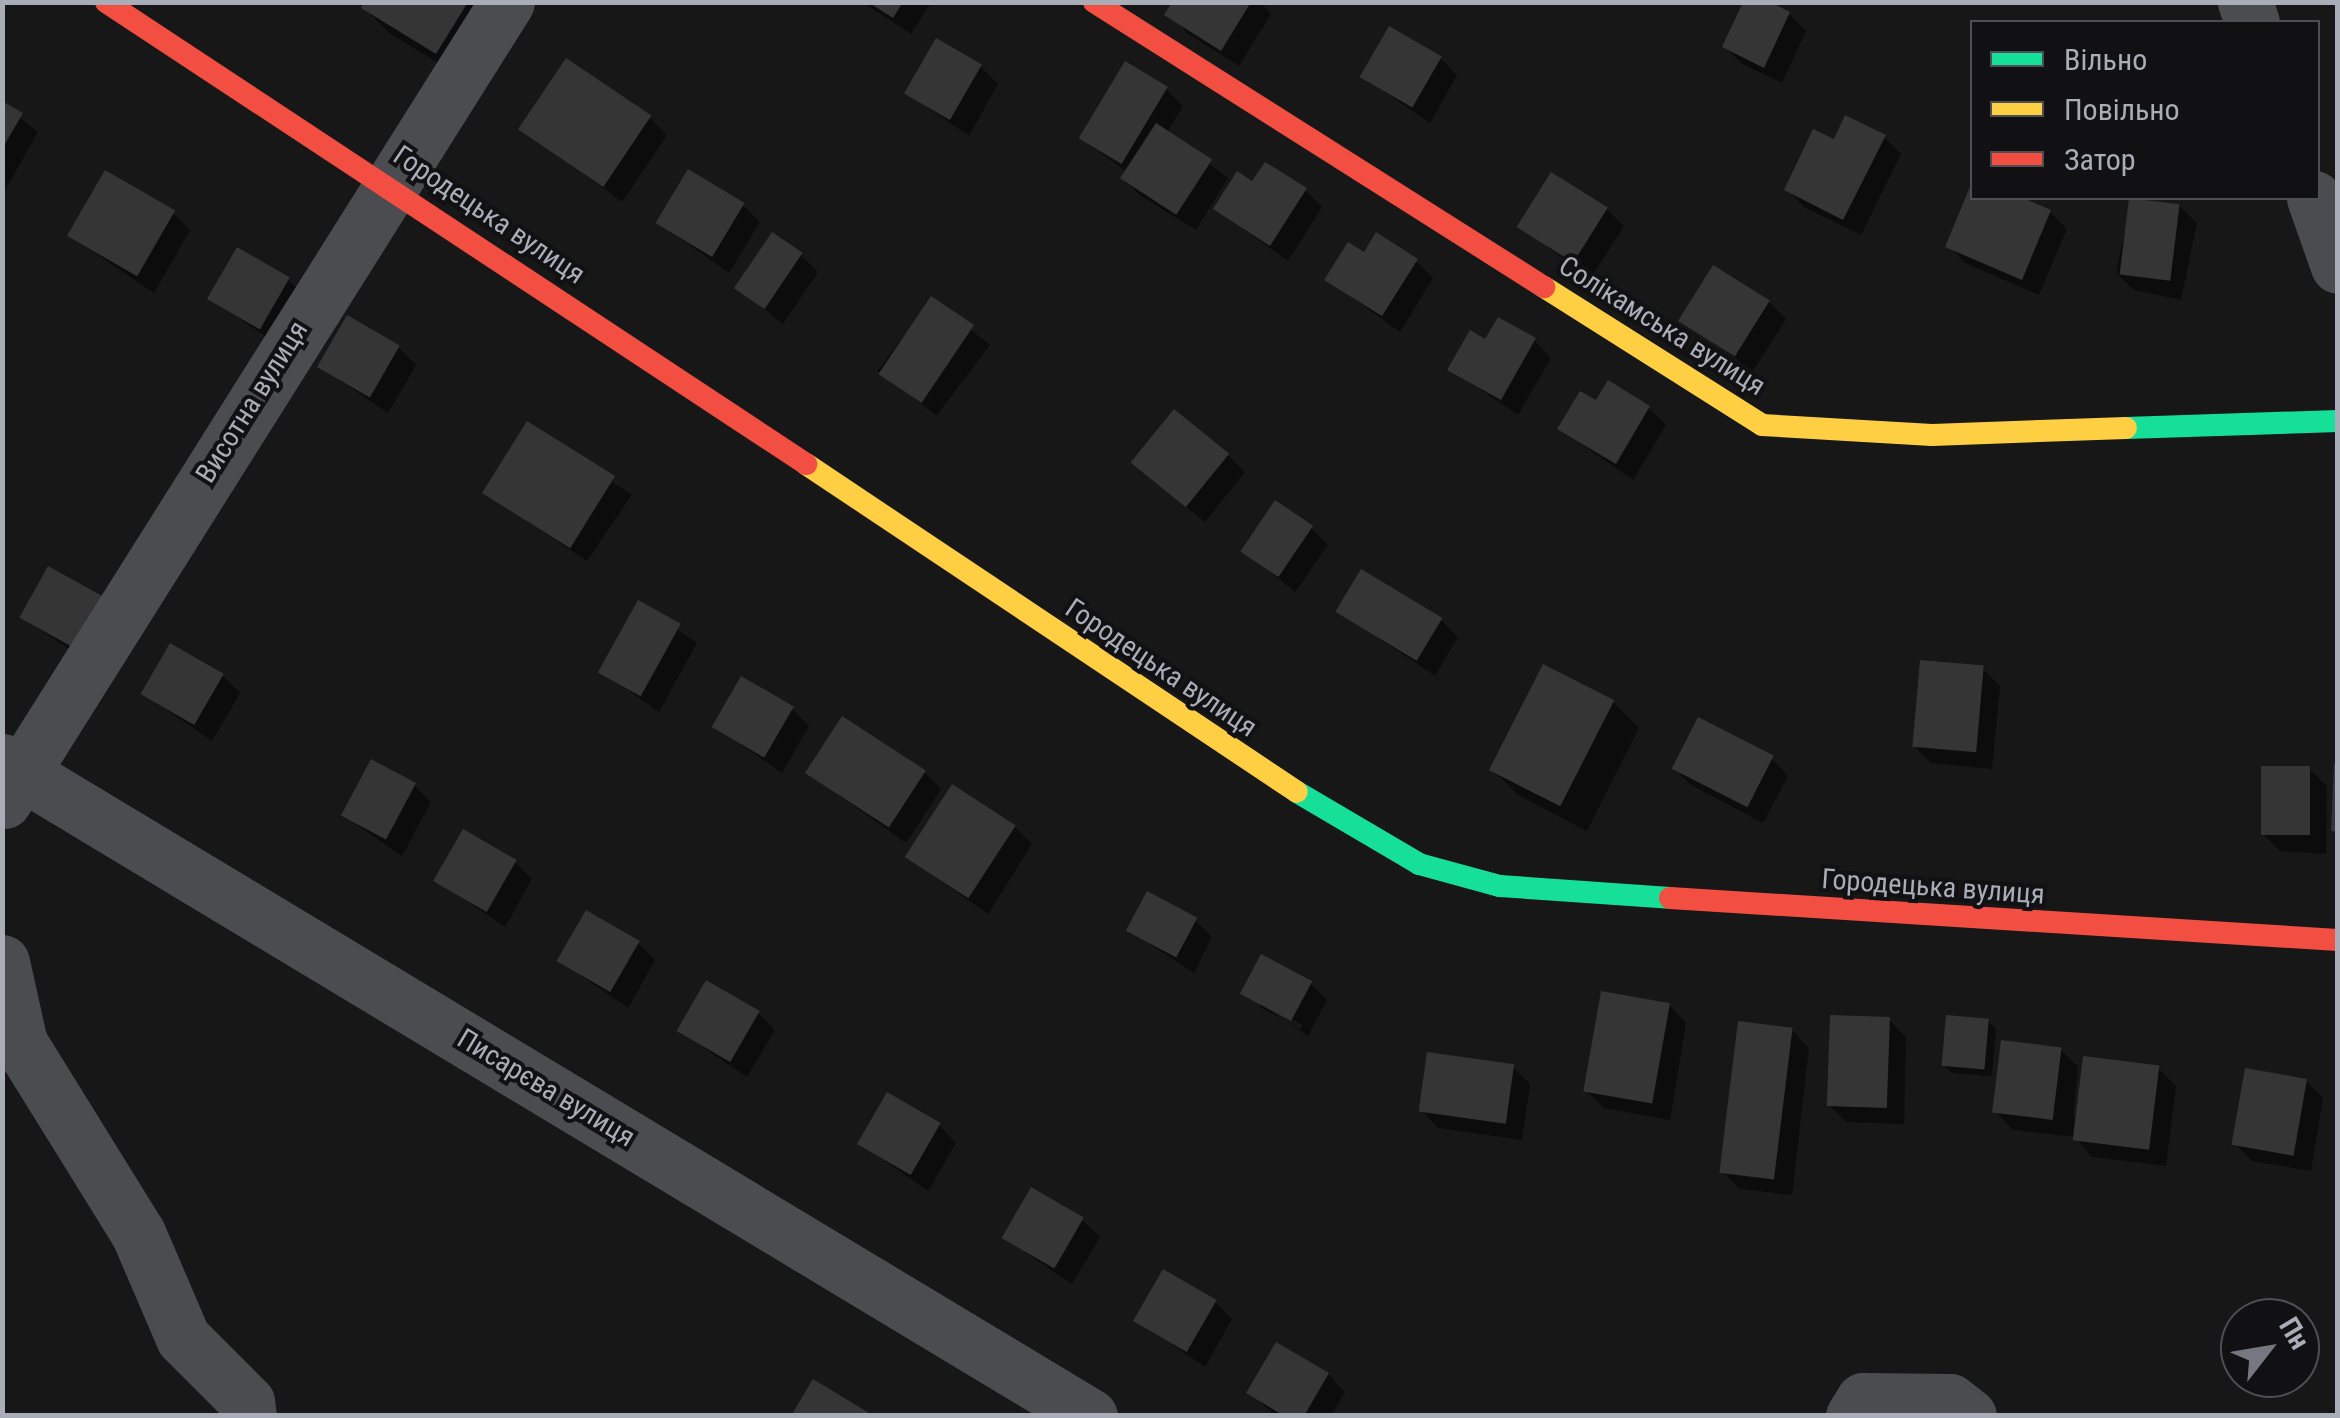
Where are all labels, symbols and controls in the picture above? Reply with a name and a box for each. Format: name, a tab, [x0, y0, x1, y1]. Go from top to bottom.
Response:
legend	[1970, 20, 2320, 200]
text: Вільно	[2064, 42, 2147, 77]
text: Повільно	[2064, 92, 2180, 127]
street label: Городецька вулиця	[387, 139, 591, 291]
text: Затор	[2064, 142, 2136, 177]
street label: Солікамська вулиця	[1553, 249, 1771, 403]
street label: Висотна вулиця	[189, 315, 315, 489]
street label: Городецька вулиця	[1059, 592, 1263, 744]
street label: Городецька вулиця	[1820, 862, 2046, 912]
street label: Писарєва вулиця	[451, 1022, 641, 1154]
north arrow	[2220, 1298, 2320, 1398]
text: Пн	[2272, 1311, 2317, 1355]

